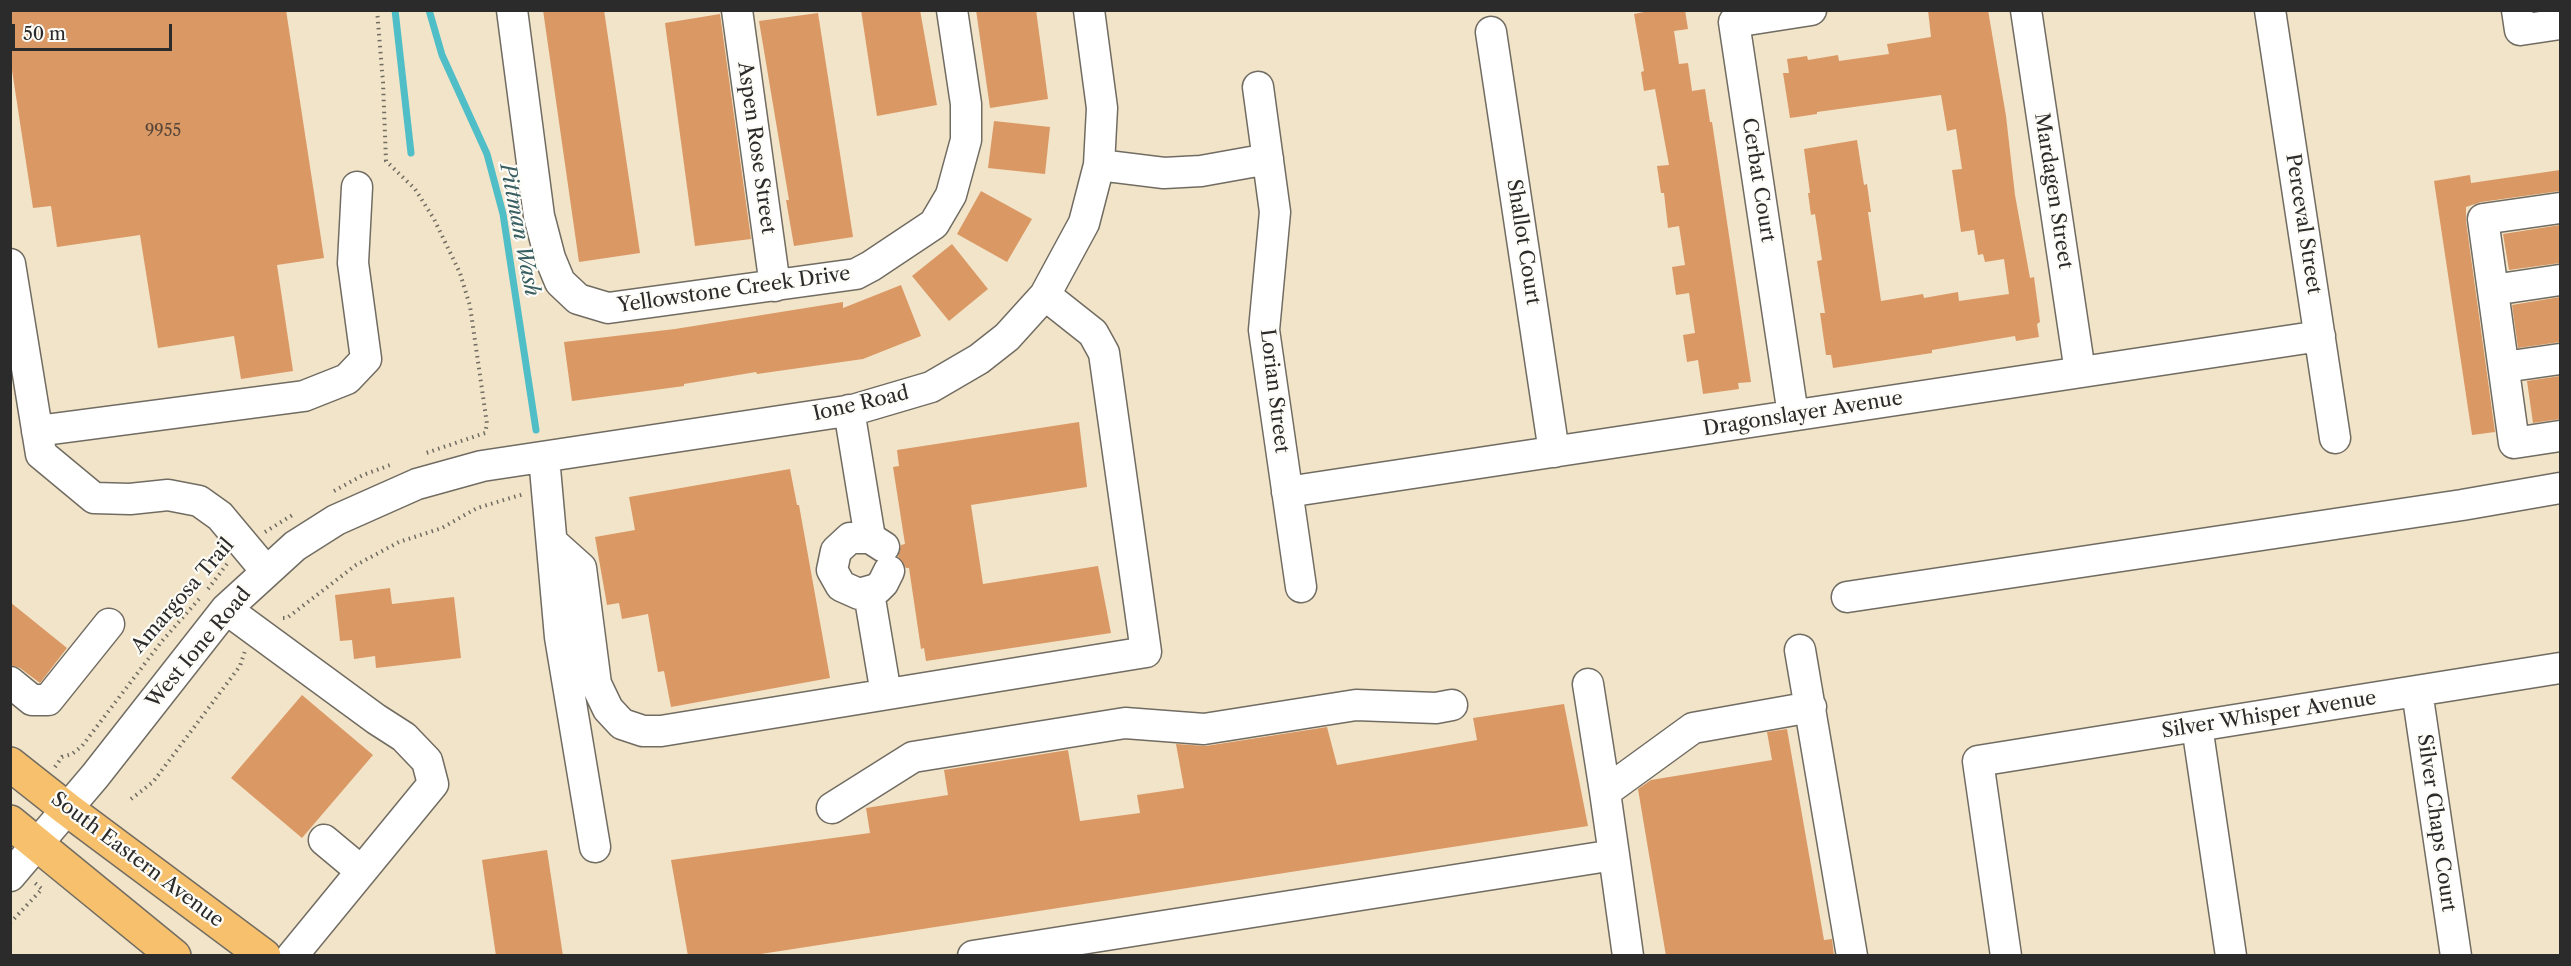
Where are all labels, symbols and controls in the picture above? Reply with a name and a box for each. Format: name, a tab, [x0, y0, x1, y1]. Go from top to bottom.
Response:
scale bar	[15, 12, 176, 50]
text: 50 m	[23, 23, 66, 45]
street label: Aspen Rose Street	[732, 60, 780, 236]
street label: Mardagen Street	[2029, 111, 2077, 271]
street label: Cerbat Court	[1736, 116, 1780, 244]
house number: 9955	[145, 121, 181, 141]
street label: Perceval Street	[2280, 152, 2326, 296]
water label: Pittman Wash	[494, 161, 544, 299]
street label: Shallot Court	[1501, 177, 1545, 307]
street label: Yellowstone Creek Drive	[616, 262, 852, 318]
street label: Lorian Street	[1254, 328, 1294, 454]
street label: Ione Road	[811, 381, 911, 427]
street label: Dragonslayer Avenue	[1702, 386, 1904, 442]
street label: Amargosa Trail	[127, 534, 239, 658]
street label: West Ione Road	[142, 583, 256, 713]
street label: Silver Whisper Avenue	[2160, 686, 2378, 744]
street label: Silver Chaps Court	[2412, 733, 2460, 913]
street label: South Eastern Avenue	[46, 787, 228, 933]

